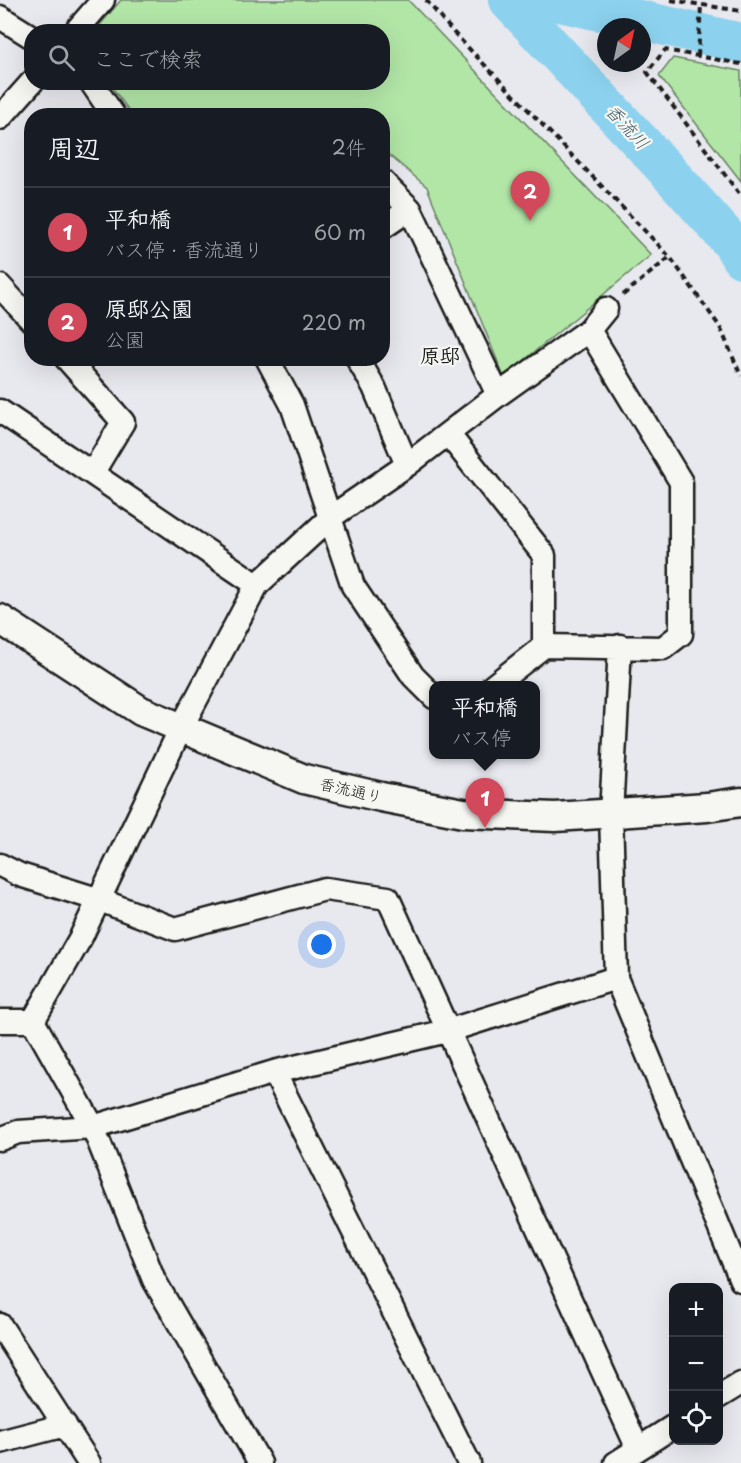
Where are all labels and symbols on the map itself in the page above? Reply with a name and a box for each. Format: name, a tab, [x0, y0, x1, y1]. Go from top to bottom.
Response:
north arrow	[597, 18, 651, 72]
water label: 香流川	[600, 97, 656, 155]
pin: 2	[510, 172, 550, 221]
district label: 原邸	[420, 340, 460, 370]
street label: 香流通り	[317, 770, 385, 808]
pin: 1	[466, 778, 504, 828]
your location	[307, 930, 336, 959]

